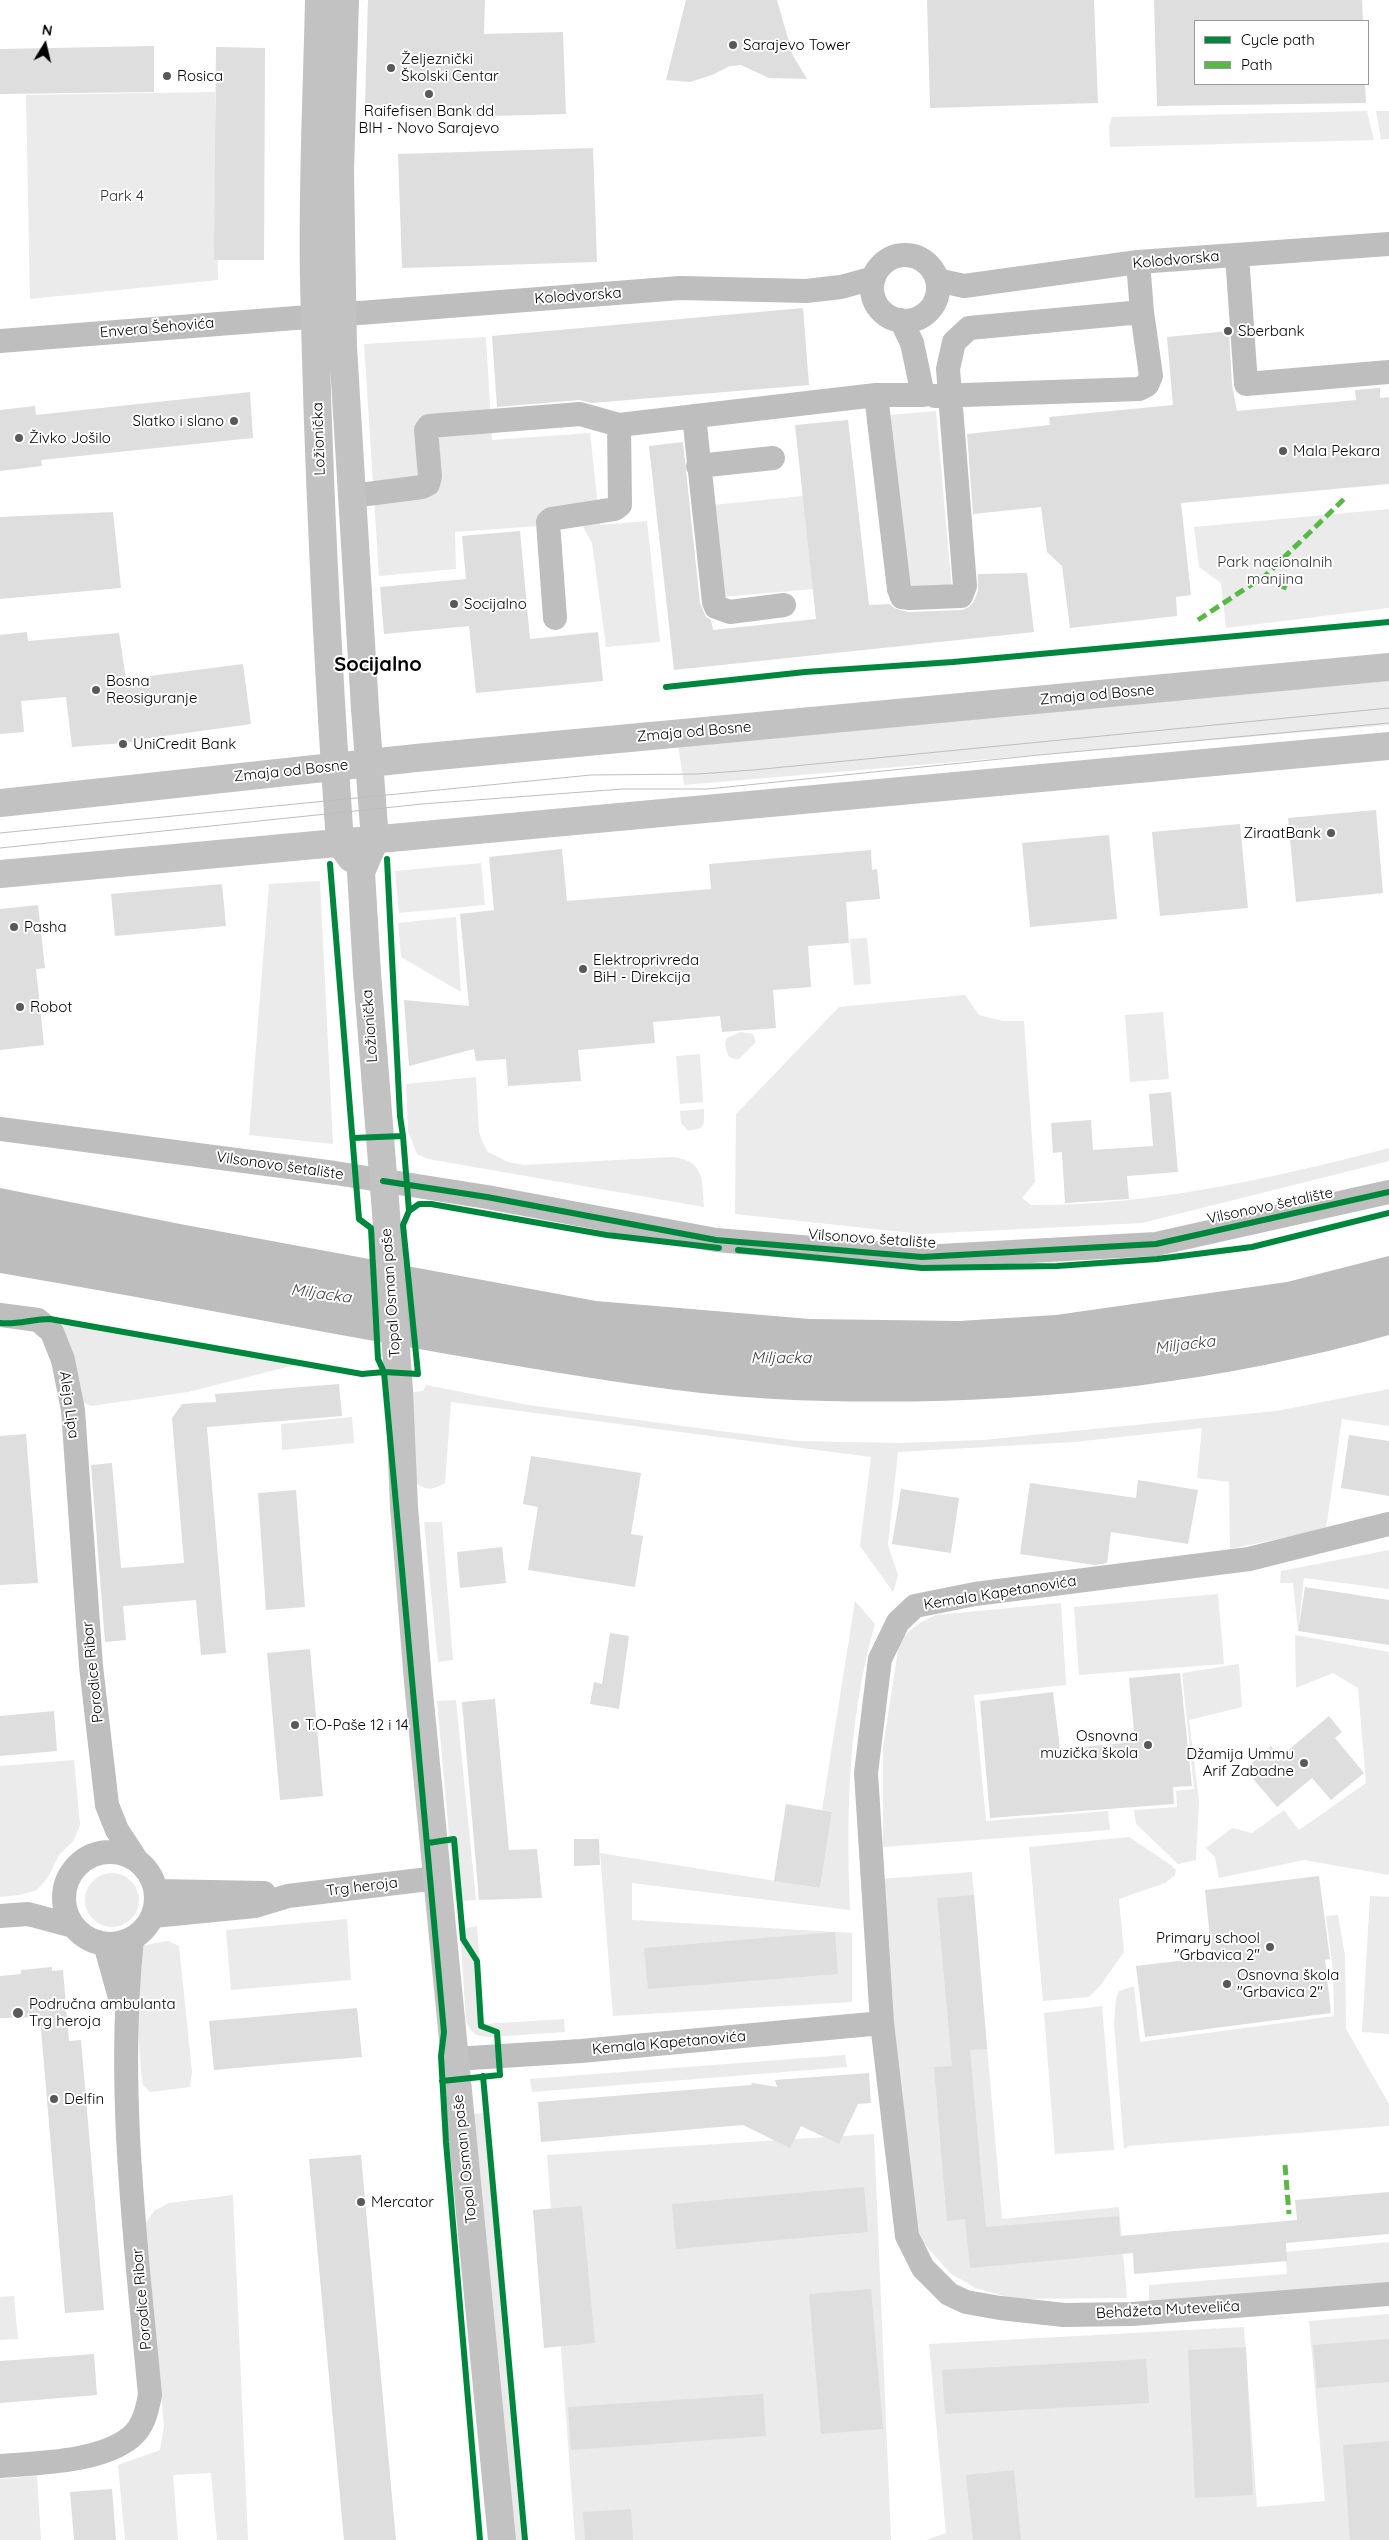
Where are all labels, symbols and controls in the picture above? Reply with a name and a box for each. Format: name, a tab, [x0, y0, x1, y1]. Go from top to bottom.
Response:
north arrow	[20, 20, 70, 70]
text: N	[41, 20, 54, 40]
legend	[1194, 20, 1369, 85]
text: Cycle path	[1241, 30, 1315, 49]
place label: Sarajevo Tower	[743, 36, 851, 54]
marker: Sarajevo Tower	[727, 39, 739, 51]
place label: Željeznički Školski Centar	[401, 50, 499, 85]
text: Path	[1241, 55, 1273, 74]
marker: Željeznički Školski Centar	[385, 62, 397, 74]
place label: Rosica	[177, 67, 223, 85]
marker: Rosica	[161, 70, 173, 82]
marker: Raifefisen Bank dd BIH - Novo Sarajevo	[423, 88, 435, 100]
place label: Raifefisen Bank dd BIH - Novo Sarajevo	[359, 102, 499, 137]
park label: Park 4	[100, 187, 144, 205]
street label: Kolodvorska	[1132, 247, 1220, 273]
street label: Kolodvorska	[534, 284, 622, 308]
street label: Envera Šehovića	[99, 314, 215, 342]
place label: Sberbank	[1238, 322, 1305, 340]
marker: Sberbank	[1222, 325, 1234, 337]
street label: Ložionička	[309, 402, 329, 476]
place label: Slatko i slano	[132, 412, 224, 430]
marker: Slatko i slano	[228, 415, 240, 427]
place label: Živko Jošilo	[29, 429, 111, 447]
marker: Živko Jošilo	[13, 432, 25, 444]
place label: Mala Pekara	[1293, 442, 1380, 460]
marker: Mala Pekara	[1277, 445, 1289, 457]
park label: Park nacionalnih manjina	[1217, 553, 1333, 588]
place label: Socijalno	[464, 595, 527, 613]
marker: Socijalno	[448, 598, 460, 610]
district label: Socijalno	[334, 653, 422, 677]
place label: Bosna Reosiguranje	[106, 672, 197, 707]
street label: Zmaja od Bosne	[1039, 681, 1155, 709]
marker: Bosna Reosiguranje	[90, 684, 102, 696]
street label: Zmaja od Bosne	[636, 718, 752, 746]
place label: UniCredit Bank	[133, 735, 236, 753]
marker: UniCredit Bank	[117, 738, 129, 750]
street label: Zmaja od Bosne	[233, 756, 349, 786]
place label: ZiraatBank	[1244, 824, 1321, 842]
marker: ZiraatBank	[1325, 827, 1337, 839]
place label: Pasha	[24, 918, 67, 936]
marker: Pasha	[8, 921, 20, 933]
place label: Elektroprivreda BiH - Direkcija	[593, 951, 699, 986]
marker: Elektroprivreda BiH - Direkcija	[577, 963, 589, 975]
street label: Ložionička	[358, 989, 382, 1063]
place label: Robot	[30, 998, 72, 1016]
marker: Robot	[14, 1001, 26, 1013]
street label: Vilsonovo šetalište	[215, 1148, 345, 1184]
street label: Vilsonovo šetalište	[1205, 1184, 1335, 1228]
street label: Vilsonovo šetalište	[807, 1226, 937, 1252]
street label: Topal Osman paše	[377, 1228, 405, 1358]
water label: Miljacka	[290, 1280, 352, 1308]
water label: Miljacka	[1154, 1332, 1216, 1358]
water label: Miljacka	[751, 1348, 811, 1368]
street label: Aleja Lipa	[55, 1370, 83, 1440]
street label: Kemala Kapetanovića	[922, 1572, 1078, 1614]
street label: Porodice Ribar	[79, 1620, 107, 1724]
place label: T.O-Paše 12 i 14	[305, 1716, 409, 1734]
marker: T.O-Paše 12 i 14	[289, 1719, 301, 1731]
place label: Osnovna muzička škola	[1040, 1727, 1138, 1762]
marker: Osnovna muzička škola	[1142, 1739, 1154, 1751]
place label: Džamija Ummu Arif Zabadne	[1186, 1745, 1294, 1780]
marker: Džamija Ummu Arif Zabadne	[1298, 1757, 1310, 1769]
street label: Trg heroja	[325, 1874, 399, 1900]
place label: Primary school "Grbavica 2"	[1156, 1929, 1260, 1964]
marker: Primary school "Grbavica 2"	[1264, 1941, 1276, 1953]
place label: Osnovna škola "Grbavica 2"	[1237, 1966, 1339, 2001]
marker: Osnovna škola "Grbavica 2"	[1221, 1978, 1233, 1990]
place label: Područna ambulanta Trg heroja	[29, 1995, 176, 2030]
marker: Područna ambulanta Trg heroja	[11, 2006, 25, 2020]
street label: Kemala Kapetanovića	[591, 2027, 747, 2059]
place label: Delfin	[64, 2090, 104, 2108]
marker: Delfin	[48, 2093, 60, 2105]
street label: Topal Osman paše	[449, 2094, 481, 2224]
place label: Mercator	[371, 2193, 434, 2211]
marker: Mercator	[355, 2196, 367, 2208]
street label: Porodice Ribar	[129, 2247, 155, 2351]
street label: Behdžeta Mutevelića	[1096, 2297, 1240, 2323]

